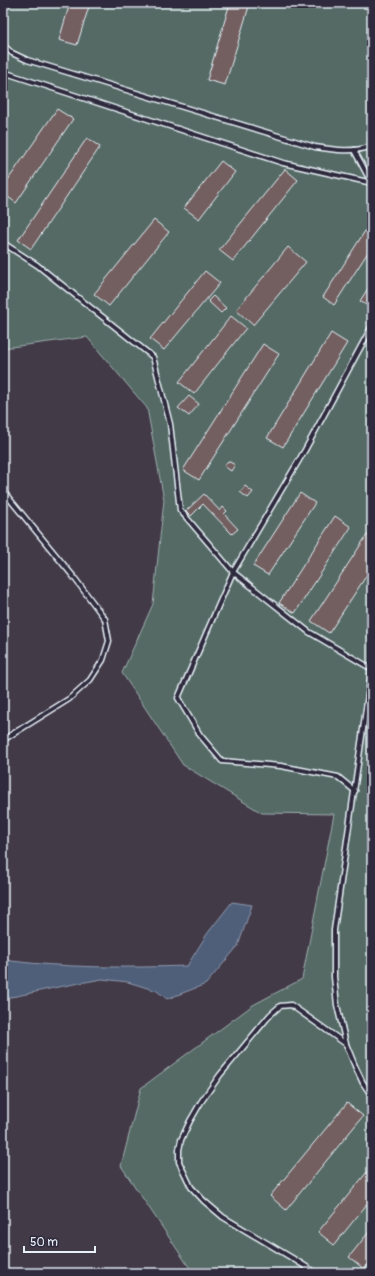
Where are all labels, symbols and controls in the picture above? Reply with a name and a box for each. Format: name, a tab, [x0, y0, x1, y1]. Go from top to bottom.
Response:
scale bar	[24, 1228, 95, 1254]
text: 50 m	[30, 1235, 58, 1250]

